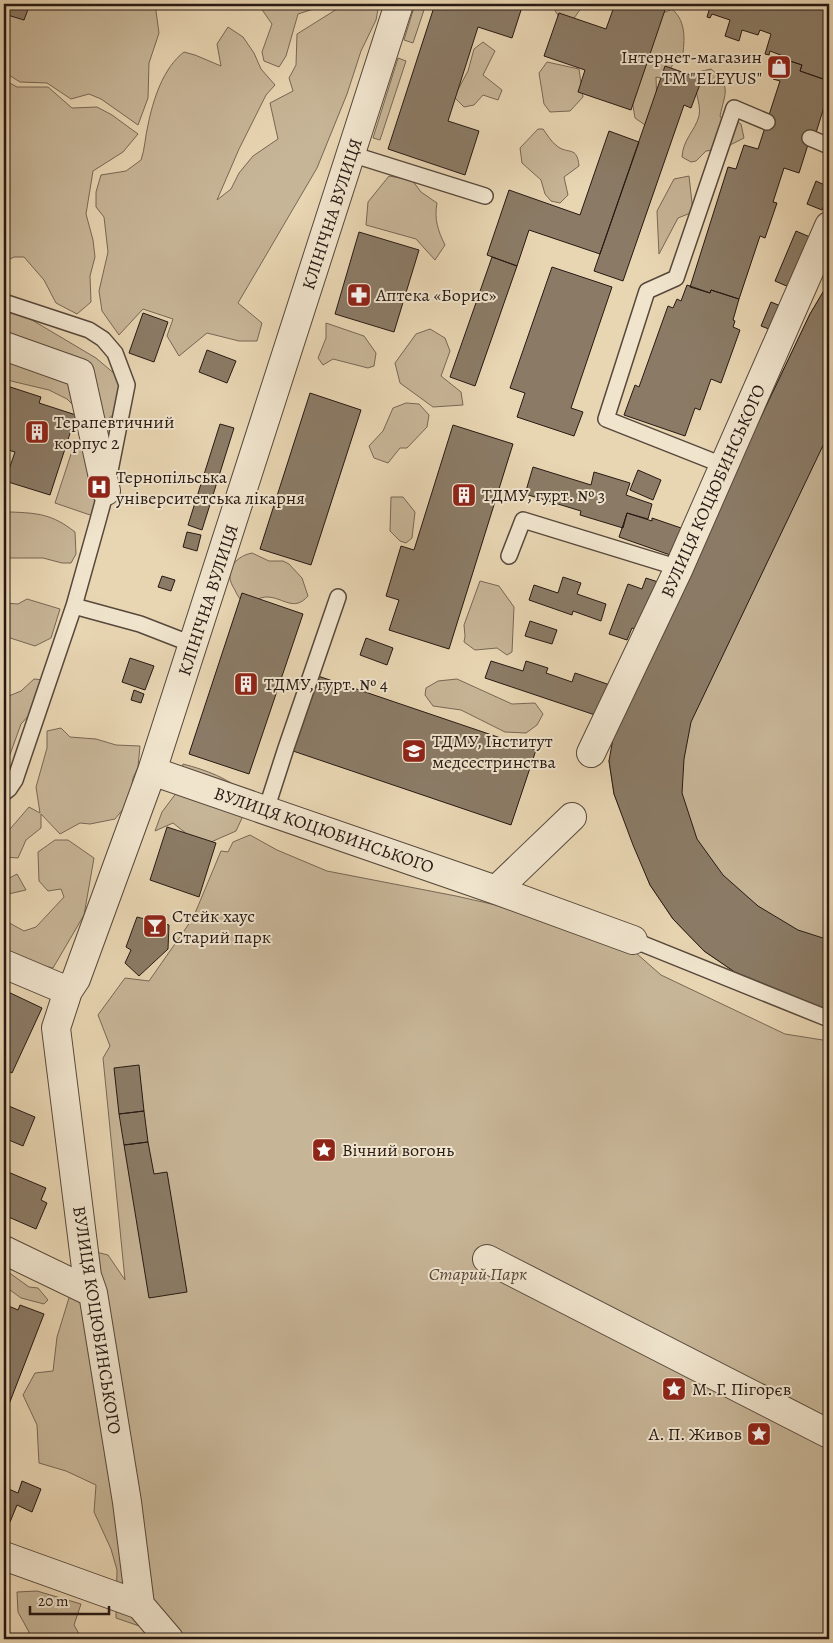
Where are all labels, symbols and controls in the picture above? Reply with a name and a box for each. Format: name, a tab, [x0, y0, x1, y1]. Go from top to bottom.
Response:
place label: Інтернет-магазин ТМ "ELEYUS"	[621, 45, 762, 90]
shop icon: Інтернет-магазин ТМ "ELEYUS"	[766, 54, 792, 80]
street label: КЛІНІЧНА ВУЛИЦЯ	[296, 135, 368, 293]
pharmacy icon: Аптека «Борис»	[346, 282, 372, 308]
place label: Аптека «Борис»	[375, 283, 497, 307]
street label: ВУЛИЦЯ КОЦЮБИНСЬКОГО	[655, 381, 771, 601]
place label: Терапевтичний корпус 2	[54, 410, 174, 455]
building icon: Терапевтичний корпус 2	[24, 419, 50, 445]
place label: Тернопільська університетська лікарня	[115, 465, 305, 510]
hospital icon: Тернопільська університетська лікарня	[86, 474, 112, 500]
building icon: ТДМУ, гурт. № 3	[451, 482, 477, 508]
place label: ТДМУ, гурт. № 3	[482, 483, 605, 507]
street label: КЛІНІЧНА ВУЛИЦЯ	[172, 521, 244, 679]
building icon: ТДМУ, гурт. № 4	[233, 671, 259, 697]
place label: ТДМУ, гурт. № 4	[264, 672, 388, 696]
place label: ТДМУ, Iнститут медсестринства	[432, 729, 556, 774]
school or university icon: ТДМУ, Iнститут медсестринства	[401, 738, 427, 764]
street label: ВУЛИЦЯ КОЦЮБИНСЬКОГО	[211, 781, 437, 879]
place label: Стейк хаус Старий парк	[172, 904, 271, 949]
bar icon: Стейк хаус Старий парк	[142, 913, 168, 939]
place icon: Вічний вогонь	[311, 1137, 337, 1163]
place label: Вічний вогонь	[342, 1138, 454, 1162]
street label: ВУЛИЦЯ КОЦЮБИНСЬКОГО	[67, 1204, 127, 1436]
park label: Старий Парк	[429, 1262, 527, 1286]
place icon: М. Г. Пігорєв	[661, 1376, 687, 1402]
place label: М. Г. Пігорєв	[692, 1377, 791, 1401]
place icon: А. П. Живов	[746, 1421, 772, 1447]
place label: А. П. Живов	[648, 1422, 742, 1446]
scale bar	[30, 1583, 109, 1615]
text: 20 m	[38, 1591, 69, 1611]

